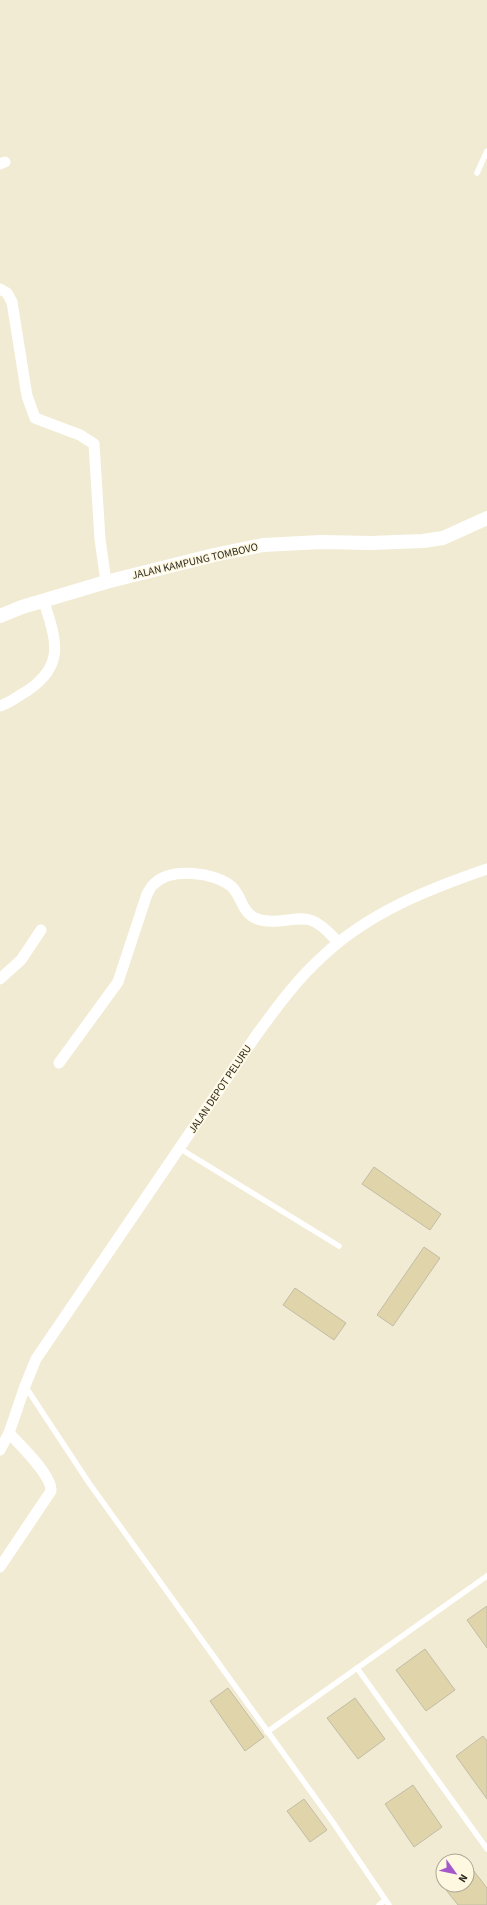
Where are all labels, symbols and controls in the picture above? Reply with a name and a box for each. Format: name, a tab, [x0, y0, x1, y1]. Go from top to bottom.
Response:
street label: JALAN KAMPUNG TOMBOVO	[130, 539, 260, 583]
street label: JALAN DEPOT PELURU	[185, 1042, 255, 1136]
north arrow	[435, 1853, 475, 1893]
text: N	[455, 1871, 471, 1885]

